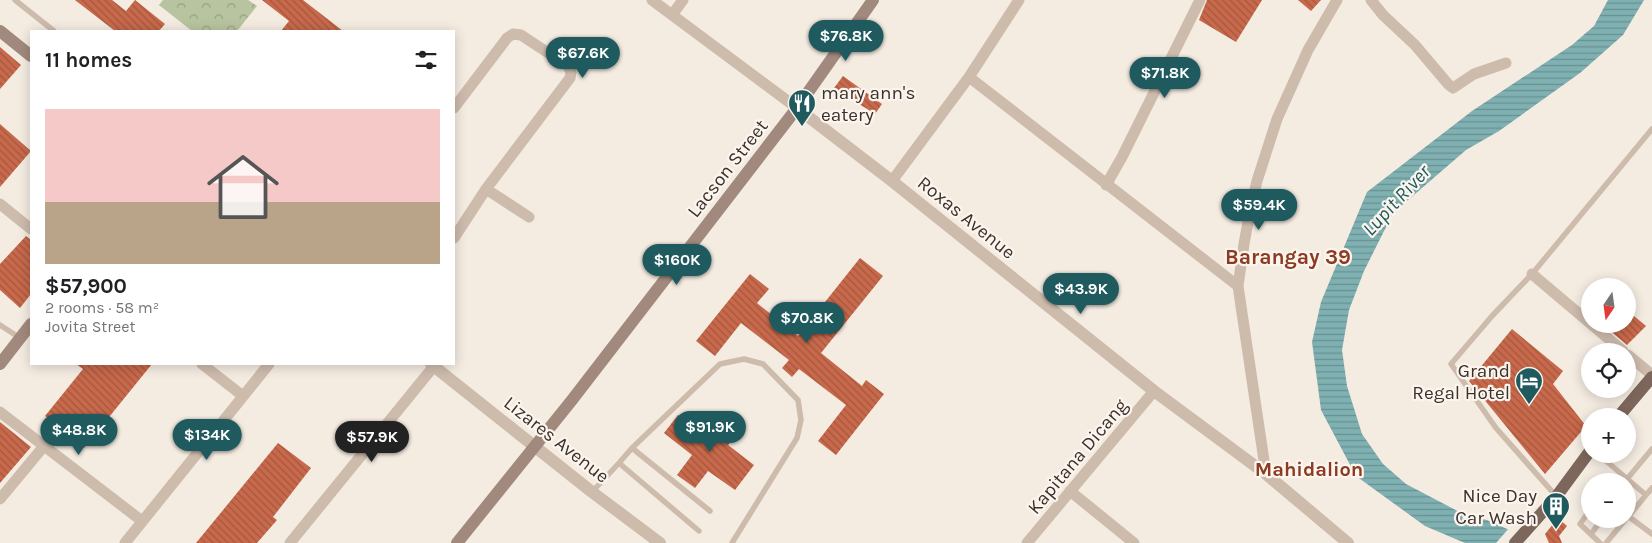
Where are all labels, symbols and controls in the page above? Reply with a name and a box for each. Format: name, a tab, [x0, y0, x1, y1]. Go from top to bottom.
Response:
pin: $76.8K	[805, 20, 887, 62]
text: $76.8K	[820, 26, 872, 45]
pin: $67.6K	[542, 36, 624, 79]
text: $67.6K	[557, 43, 609, 62]
icon: filters	[412, 46, 440, 74]
text: 11 homes	[45, 48, 132, 72]
pin: $71.8K	[1124, 56, 1206, 99]
text: $71.8K	[1141, 63, 1189, 82]
place label: mary ann's eatery	[821, 82, 915, 126]
restaurant icon: mary ann's eatery	[787, 88, 817, 127]
street label: Lacson Street	[683, 115, 773, 222]
icon: home	[198, 142, 288, 232]
water label: Lupit River	[1358, 159, 1436, 240]
street label: Roxas Avenue	[913, 172, 1020, 264]
pin: $59.4K	[1218, 188, 1300, 231]
text: $59.4K	[1232, 195, 1286, 214]
pin: $160K	[642, 244, 712, 286]
district label: Barangay 39	[1225, 245, 1351, 269]
text: $160K	[653, 250, 701, 269]
pin: $43.9K	[1040, 272, 1122, 315]
text: $57,900	[45, 274, 127, 298]
north arrow	[1581, 278, 1636, 332]
map controls	[1581, 278, 1636, 528]
text: $43.9K	[1054, 279, 1108, 298]
text: 2 rooms · 58 m²	[45, 298, 159, 317]
pin: $70.8K	[766, 302, 848, 344]
text: $70.8K	[780, 308, 834, 327]
text: Jovita Street	[45, 317, 136, 336]
button: locate	[1581, 343, 1636, 398]
place label: Grand Regal Hotel	[1412, 360, 1510, 404]
hotel icon: Grand Regal Hotel	[1514, 366, 1544, 405]
street label: Lizares Avenue	[499, 392, 613, 488]
street label: Kapitana Dicang	[1023, 394, 1132, 519]
button: +	[1581, 408, 1636, 463]
pin: $91.9K	[669, 410, 751, 453]
pin: $48.8K	[38, 414, 120, 456]
text: $91.9K	[685, 417, 735, 436]
pin: $134K	[172, 418, 242, 461]
text: $48.8K	[51, 420, 107, 439]
pin: $57.9K	[331, 420, 413, 463]
text: $134K	[184, 425, 230, 444]
text: $57.9K	[346, 427, 398, 446]
district label: Mahidalion	[1255, 458, 1363, 481]
button: −	[1581, 473, 1636, 528]
place label: Nice Day Car Wash	[1455, 485, 1537, 529]
building icon: Nice Day Car Wash	[1541, 491, 1571, 530]

